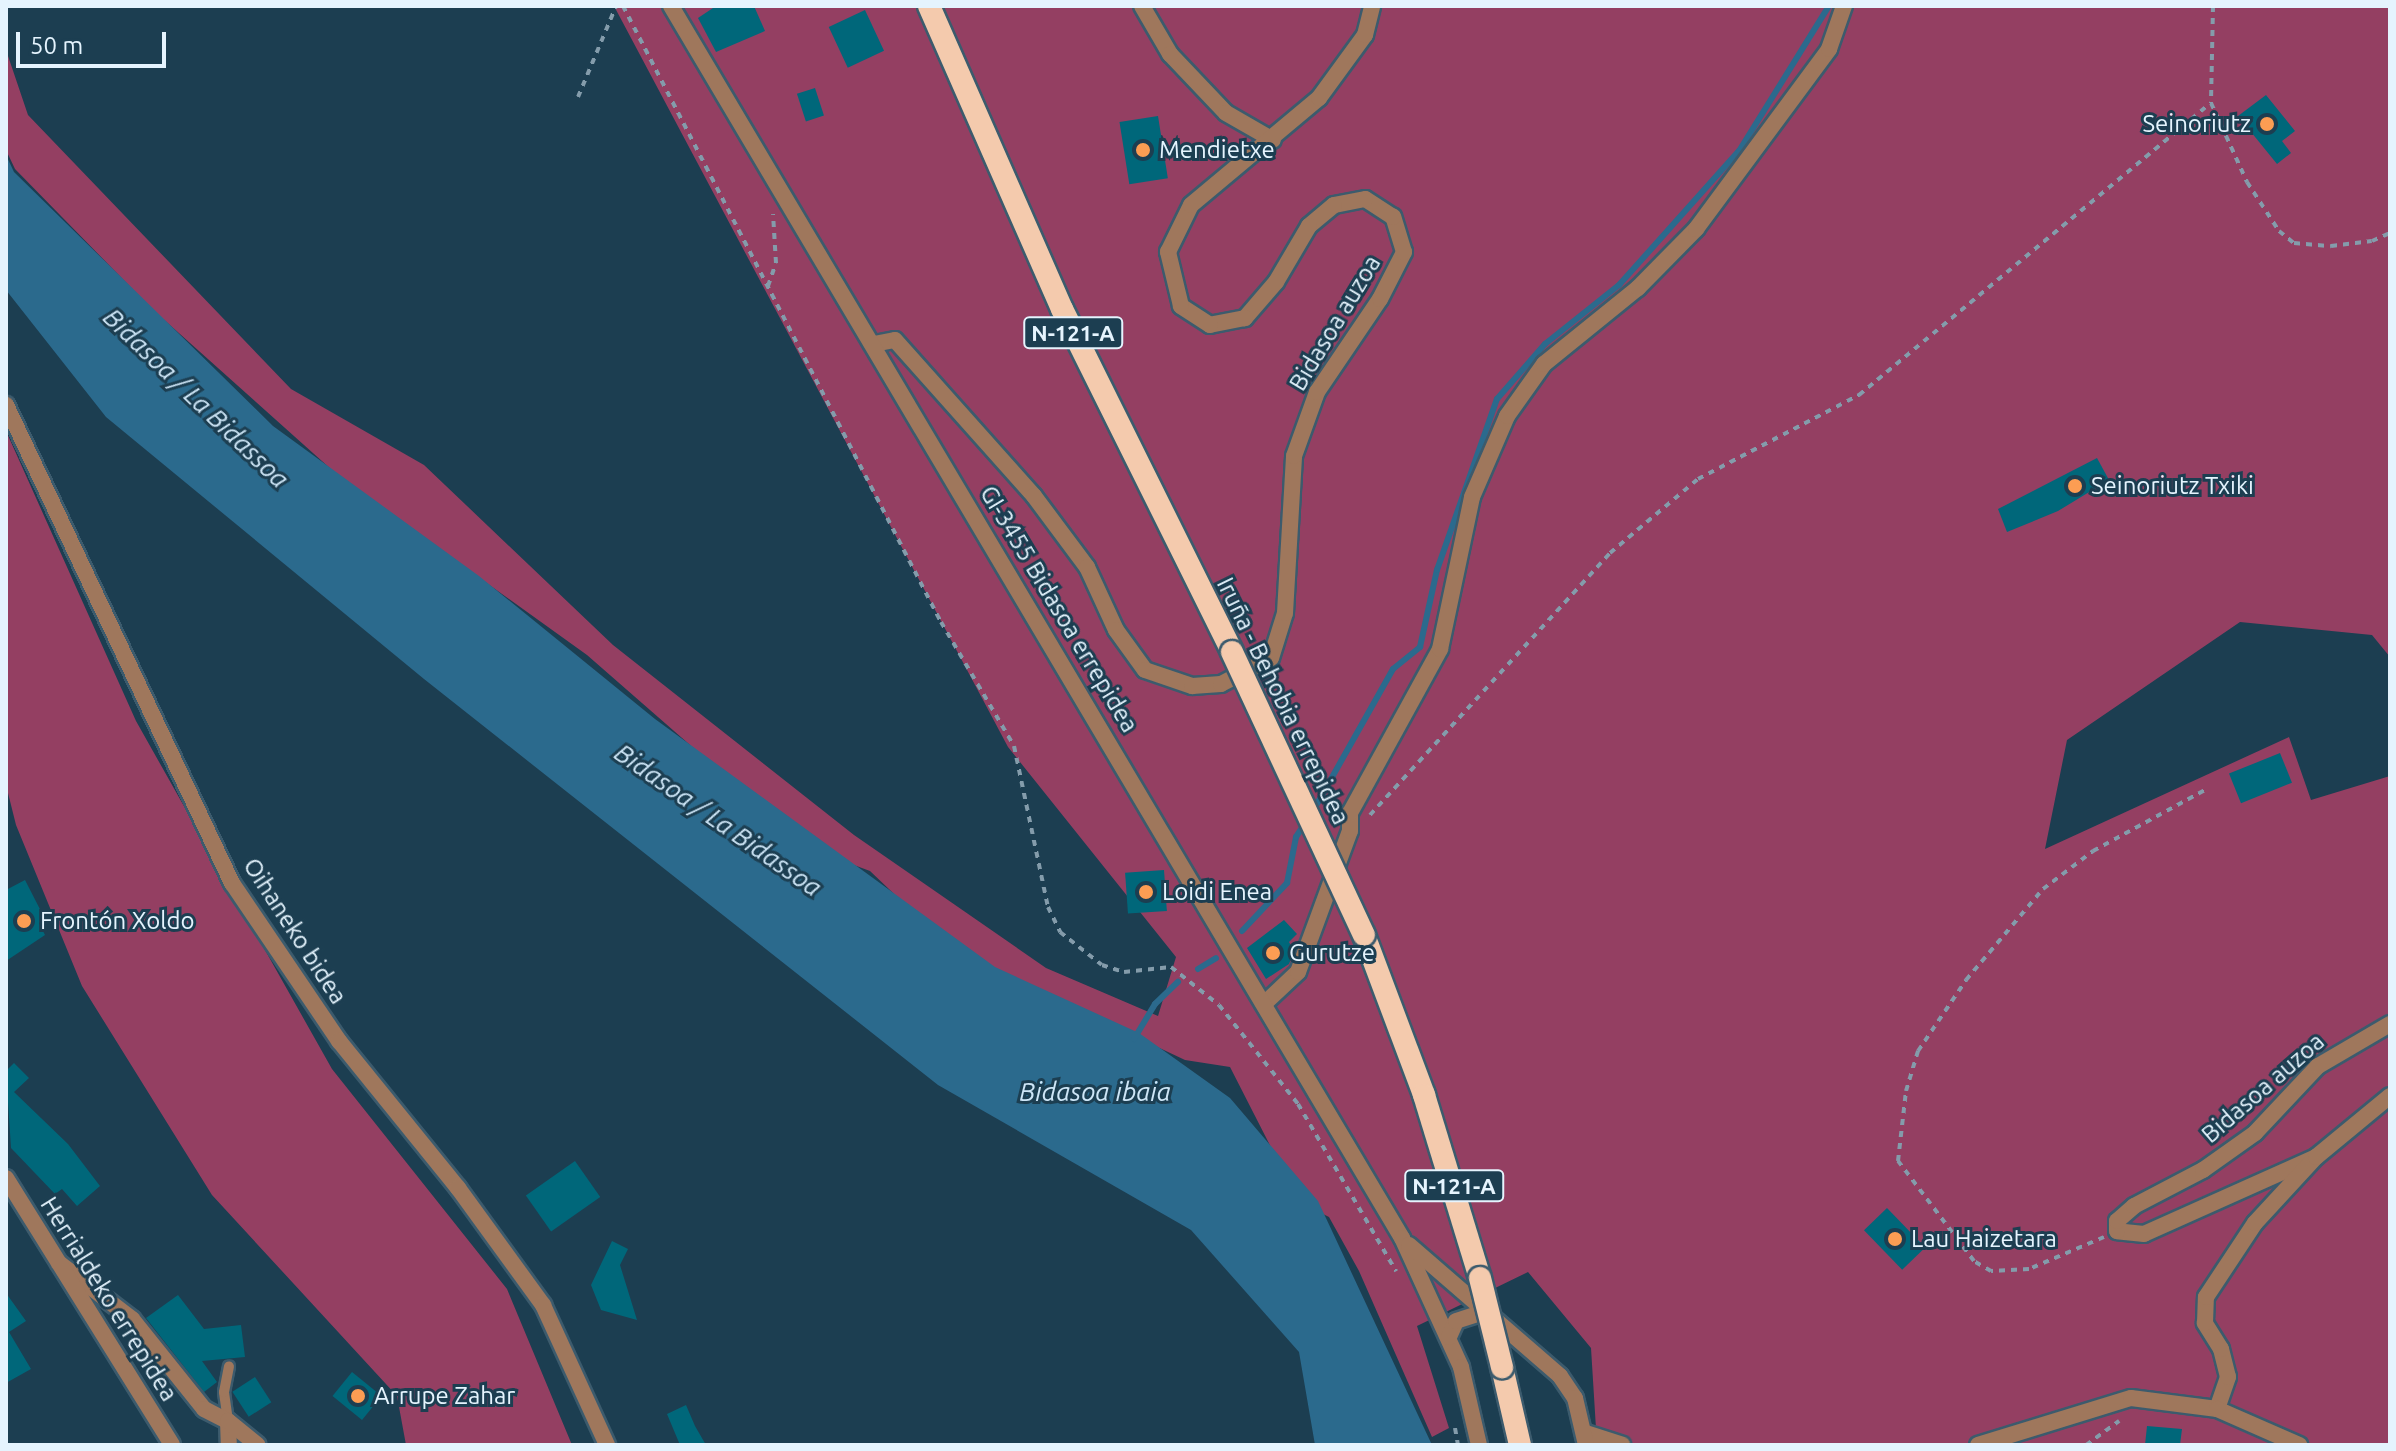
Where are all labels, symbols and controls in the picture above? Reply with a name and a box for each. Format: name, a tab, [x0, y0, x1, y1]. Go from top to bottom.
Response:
scale bar	[20, 16, 170, 66]
text: 50 m	[30, 32, 83, 59]
place label: Seinoriutz	[2142, 110, 2251, 138]
marker: Seinoriutz	[2258, 115, 2276, 133]
place label: Mendietxe	[1159, 136, 1275, 164]
marker: Mendietxe	[1134, 141, 1152, 159]
street label: Bidasoa auzoa	[1283, 250, 1387, 396]
water label: Bidasoa / La Bidassoa	[97, 302, 295, 494]
road number: N-121-A	[1023, 315, 1123, 351]
place label: Seinoriutz Txiki	[2091, 472, 2254, 500]
marker: Seinoriutz Txiki	[2066, 477, 2084, 495]
street label: GI-3455 Bidasoa errepidea	[974, 480, 1144, 738]
street label: Iruña - Behobia errepidea	[1211, 573, 1355, 829]
water label: Bidasoa / La Bidassoa	[609, 737, 827, 903]
street label: Oihaneko bidea	[237, 853, 353, 1009]
place label: Loidi Enea	[1162, 878, 1272, 906]
marker: Loidi Enea	[1137, 883, 1155, 901]
place label: Frontón Xoldo	[40, 907, 195, 935]
marker: Frontón Xoldo	[15, 912, 33, 930]
place label: Gurutze	[1289, 939, 1375, 967]
marker: Gurutze	[1264, 944, 1282, 962]
street label: Bidasoa auzoa	[2196, 1027, 2330, 1149]
water label: Bidasoa ibaia	[1019, 1076, 1171, 1108]
road number: N-121-A	[1404, 1168, 1504, 1204]
street label: Herrialdeko errepidea	[34, 1192, 184, 1406]
place label: Lau Haizetara	[1911, 1225, 2057, 1253]
marker: Lau Haizetara	[1886, 1230, 1904, 1248]
place label: Arrupe Zahar	[374, 1382, 515, 1410]
marker: Arrupe Zahar	[349, 1387, 367, 1405]

